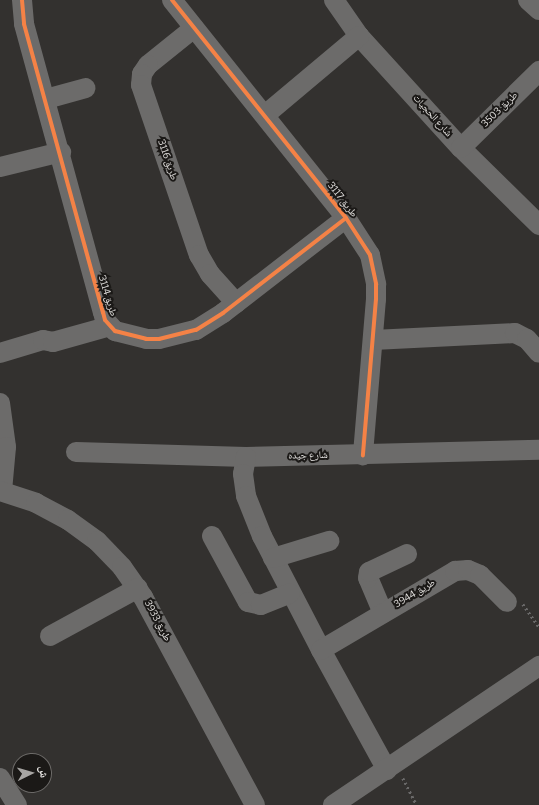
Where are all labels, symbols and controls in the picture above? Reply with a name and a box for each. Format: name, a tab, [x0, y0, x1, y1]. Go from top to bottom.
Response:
street label: طريق 3503	[479, 90, 521, 130]
street label: شارع الحجيات	[410, 92, 454, 140]
street label: طريق 3116	[154, 138, 180, 182]
street label: طريق 3117	[325, 180, 359, 220]
street label: طريق 3114	[95, 274, 119, 318]
street label: شارع جيده	[288, 450, 328, 462]
street label: طريق 3944	[392, 577, 438, 611]
street label: طريق 3933	[141, 598, 173, 644]
north arrow	[12, 753, 52, 793]
text: ش	[36, 766, 50, 778]

